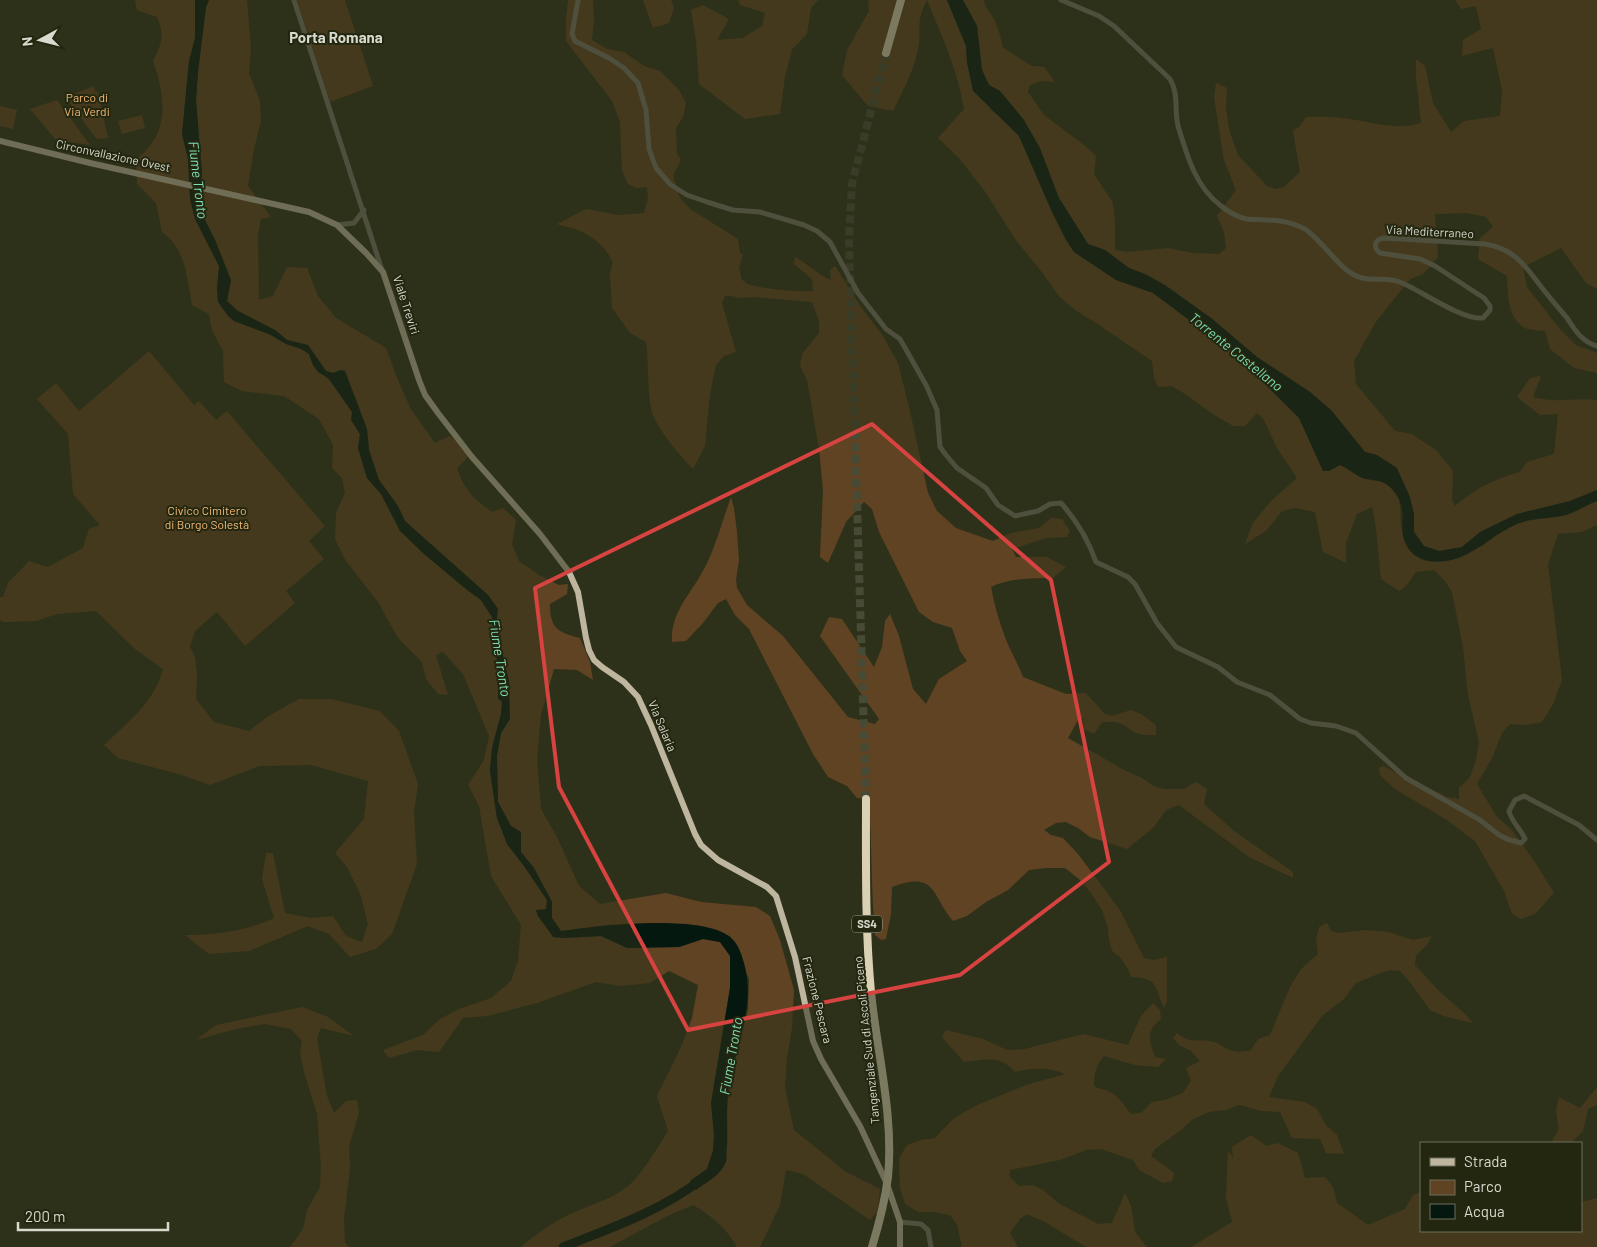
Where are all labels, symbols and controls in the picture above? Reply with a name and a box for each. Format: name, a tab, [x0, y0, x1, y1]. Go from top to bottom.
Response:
north arrow	[15, 15, 65, 65]
district label: Porta Romana	[289, 28, 383, 46]
text: N	[18, 36, 36, 47]
park label: Parco di Via Verdi	[64, 90, 110, 118]
street label: Circonvallazione Ovest	[55, 136, 172, 174]
water label: Fiume Tronto	[185, 140, 212, 220]
street label: Via Mediterraneo	[1386, 222, 1474, 240]
street label: Viale Treviri	[391, 274, 423, 336]
water label: Torrente Castellano	[1186, 309, 1287, 395]
park label: Civico Cimitero di Borgo Solestà	[165, 503, 249, 531]
water label: Fiume Tronto	[486, 618, 515, 698]
street label: Via Salaria	[646, 698, 680, 753]
road number: SS4	[852, 916, 882, 932]
street label: Frazione Pescara	[800, 955, 836, 1045]
street label: Tangenziale Sud di Ascoli Piceno	[850, 955, 882, 1125]
water label: Fiume Tronto	[715, 1016, 746, 1096]
legend	[1420, 1142, 1582, 1232]
text: Strada	[1464, 1152, 1507, 1170]
text: Parco	[1464, 1177, 1502, 1195]
scale bar	[18, 1200, 168, 1232]
text: Acqua	[1464, 1202, 1505, 1220]
text: 200 m	[25, 1207, 65, 1225]

